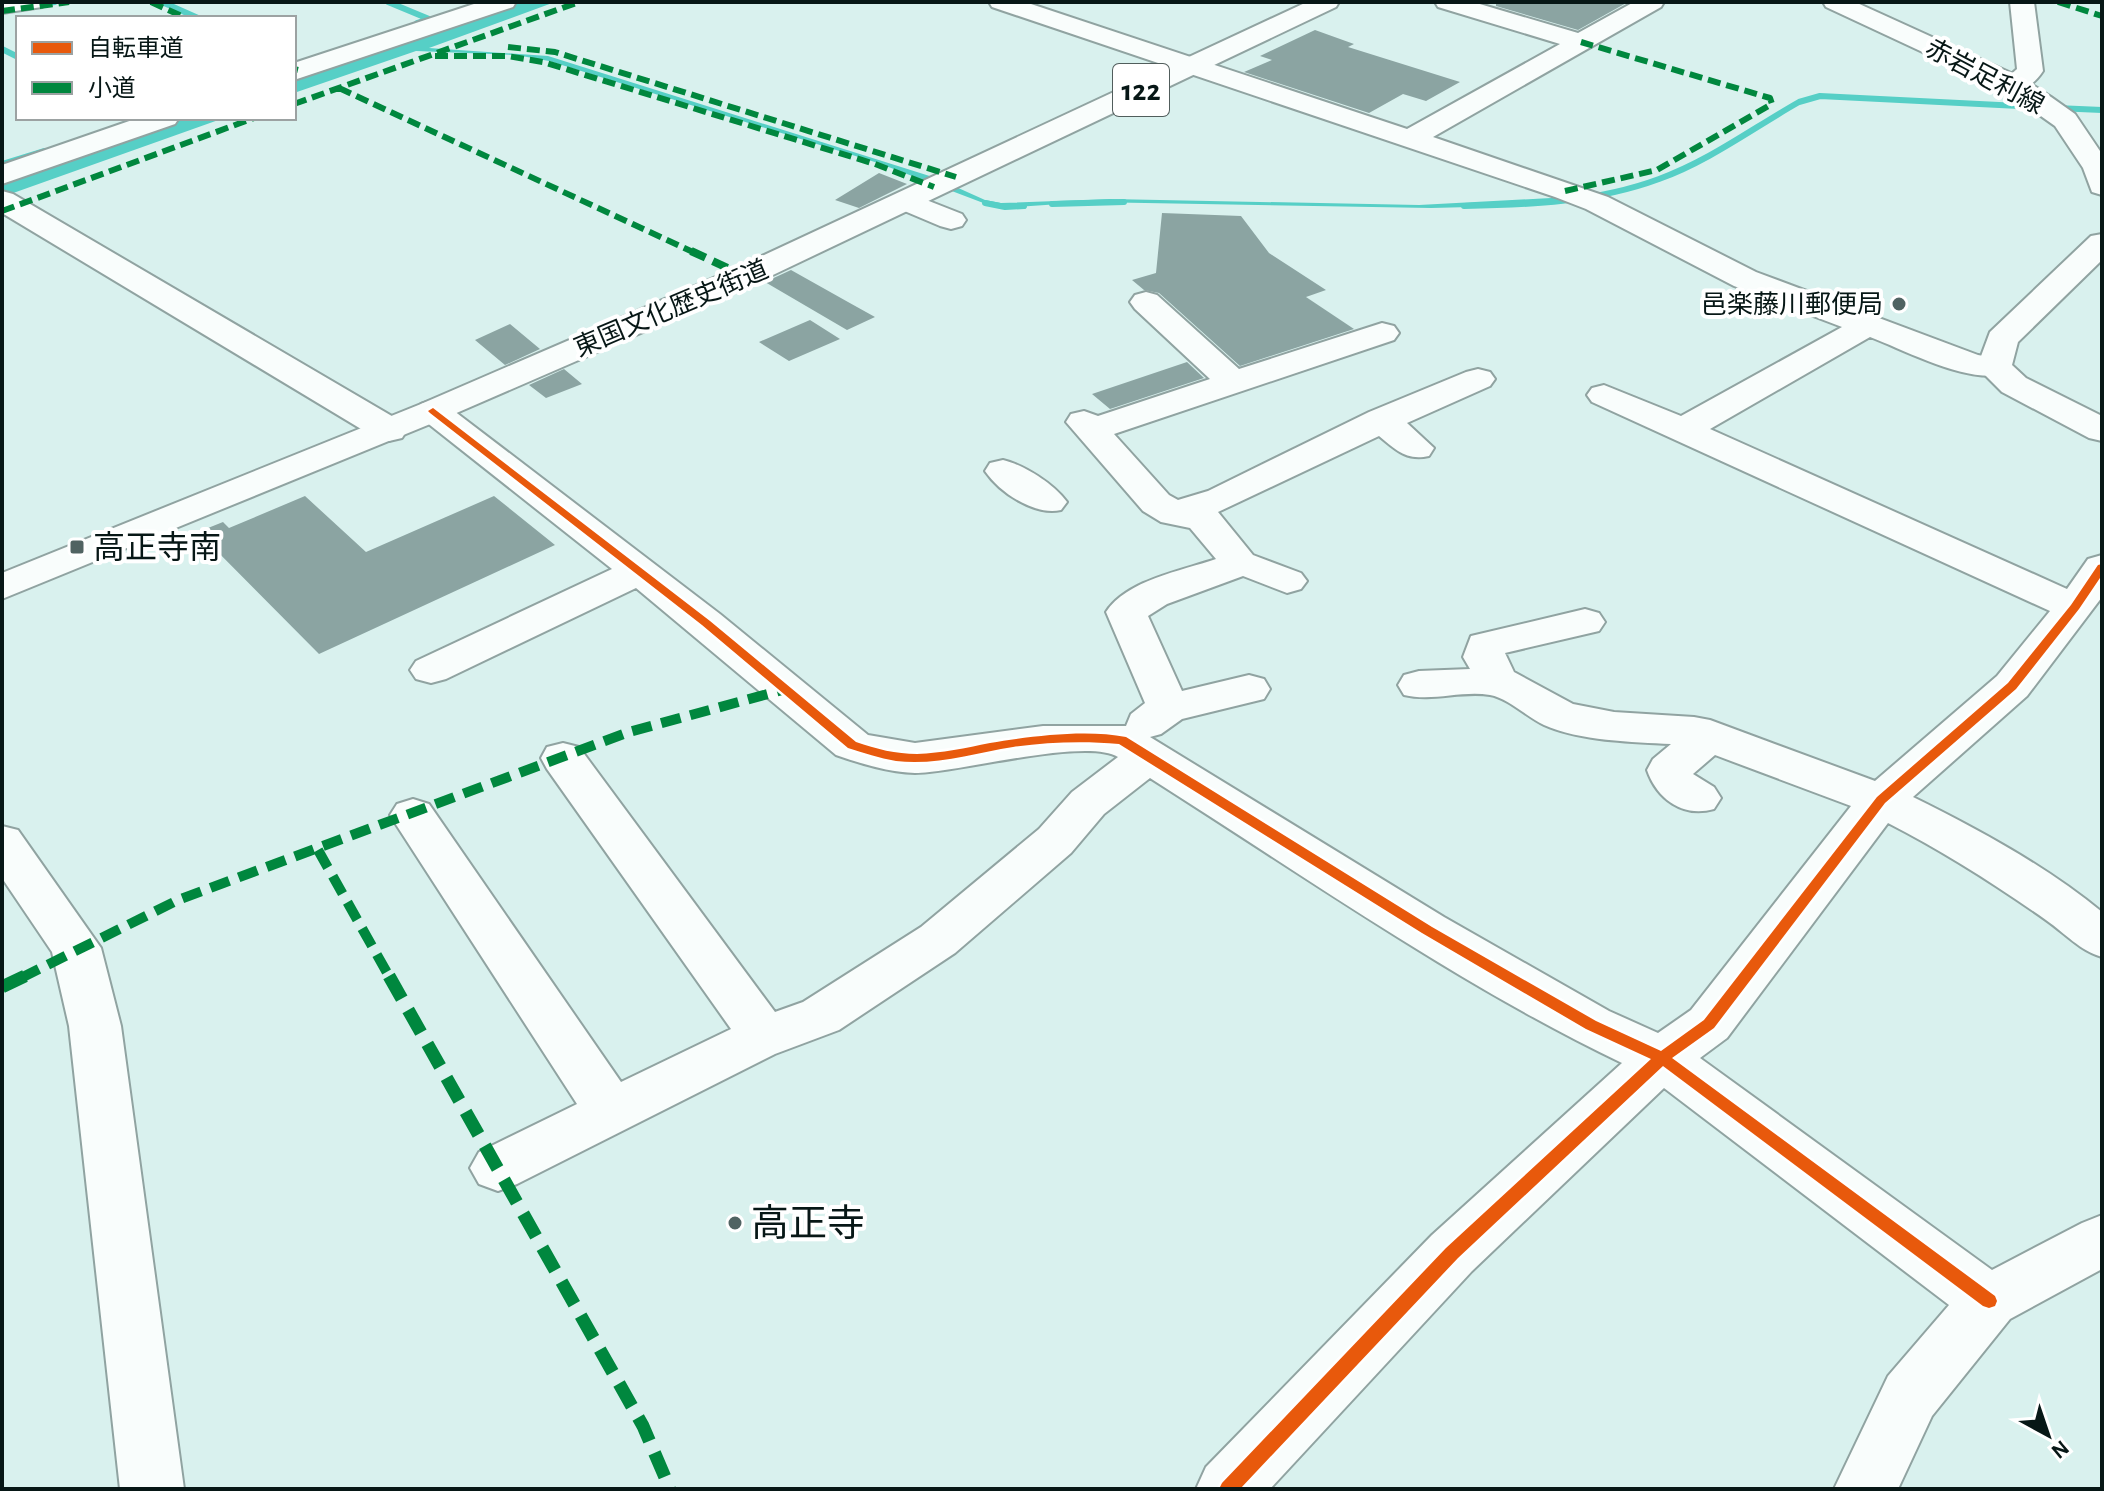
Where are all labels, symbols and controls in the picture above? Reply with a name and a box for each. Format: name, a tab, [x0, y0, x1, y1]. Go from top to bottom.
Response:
legend	[16, 16, 296, 120]
street label: 赤岩足利線	[1921, 34, 2049, 119]
text: 自転車道	[88, 35, 184, 61]
road number: 122	[1113, 64, 1169, 116]
text: 小道	[88, 75, 136, 101]
street label: 東国文化歴史街道	[570, 255, 772, 362]
place label: 邑楽藤川郵便局	[1701, 291, 1883, 318]
marker: 邑楽藤川郵便局	[1890, 295, 1908, 313]
place label: 高正寺南	[93, 530, 221, 564]
marker: 高正寺南	[68, 538, 86, 556]
place label: 高正寺	[751, 1204, 865, 1244]
marker: 高正寺	[726, 1214, 744, 1232]
north arrow	[2008, 1395, 2088, 1475]
text: N	[2047, 1436, 2073, 1463]

